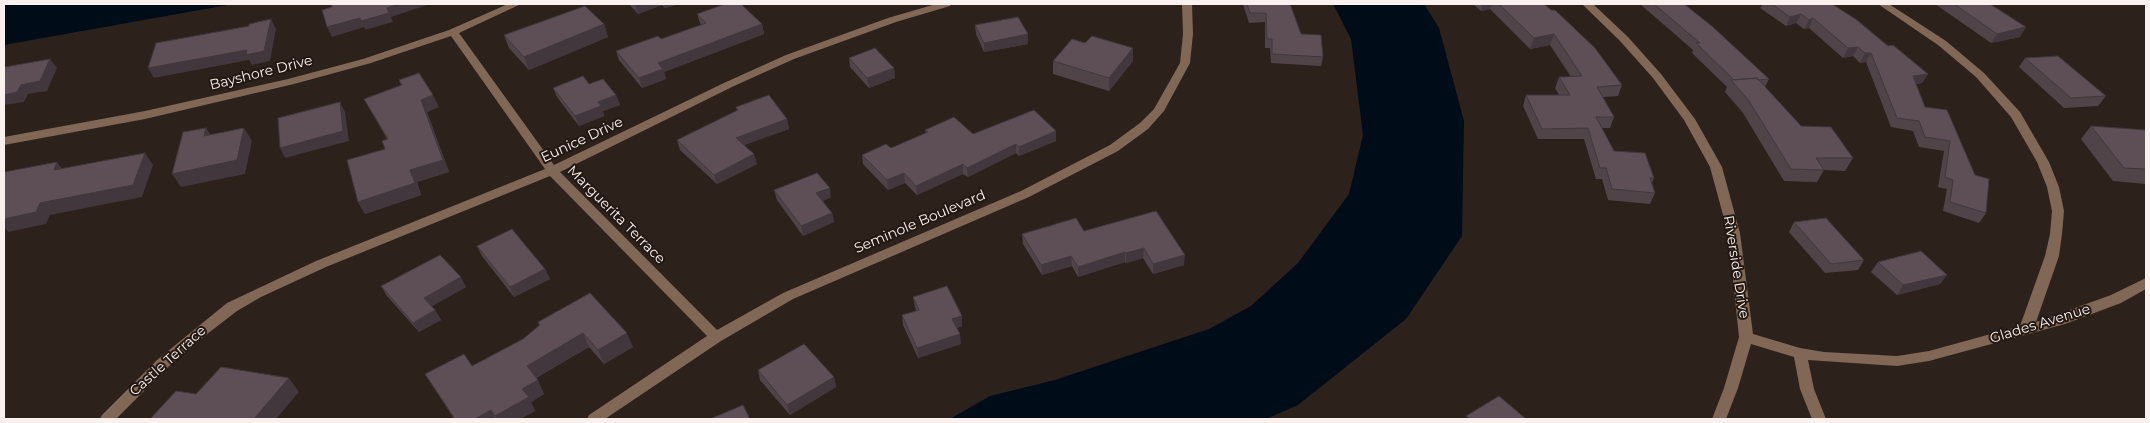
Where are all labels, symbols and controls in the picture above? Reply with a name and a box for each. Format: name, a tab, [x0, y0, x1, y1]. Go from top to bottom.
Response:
street label: Bayshore Drive	[208, 52, 314, 94]
street label: Eunice Drive	[538, 114, 626, 166]
street label: Marguerita Terrace	[563, 162, 669, 268]
street label: Seminole Boulevard	[852, 187, 988, 257]
street label: Riverside Drive	[1720, 214, 1752, 320]
street label: Glades Avenue	[1988, 301, 2092, 347]
street label: Castle Terrace	[126, 322, 210, 400]

